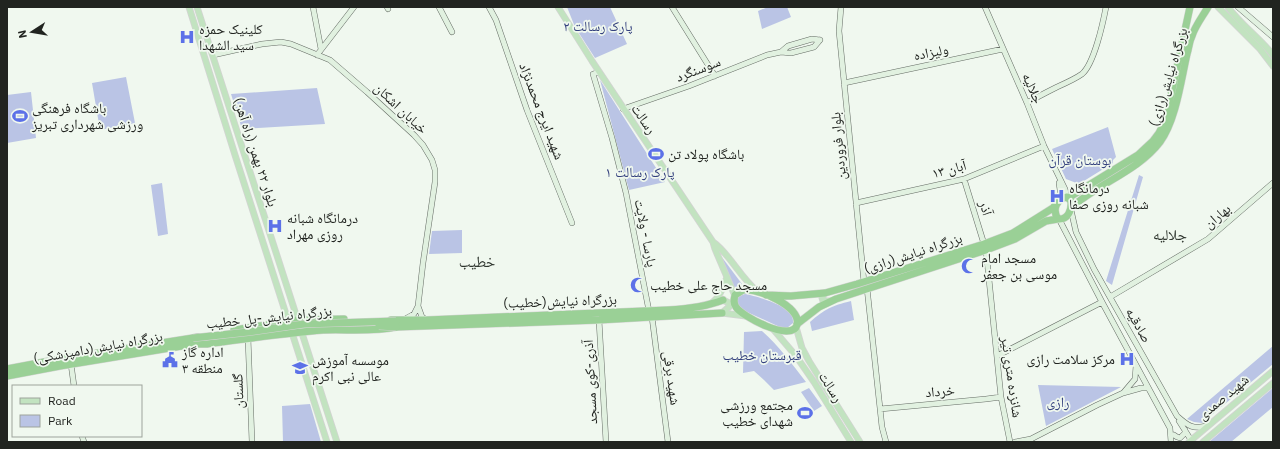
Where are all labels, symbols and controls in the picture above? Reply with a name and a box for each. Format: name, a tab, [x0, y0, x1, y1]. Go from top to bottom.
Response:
north arrow	[12, 12, 52, 52]
park label: پارک رسالت ۲	[563, 17, 633, 35]
place label: کلینیک حمزه سید الشهدا	[199, 20, 263, 54]
street label: بزرگراه نیایش(رازی)	[1144, 25, 1192, 129]
hospital icon: کلینیک حمزه سید الشهدا	[178, 28, 196, 46]
text: N	[15, 29, 30, 39]
street label: ولیزاده	[912, 40, 950, 64]
street label: سوسنگرد	[673, 52, 723, 86]
street label: شهید ایرج محمدنژاد	[514, 60, 569, 162]
street label: جلالیه	[1018, 70, 1048, 106]
street label: خیابان اشکان	[370, 79, 432, 138]
street label: بلوار ۲۲ بهمن (راه آهن)	[230, 95, 282, 209]
place label: باشگاه فرهنگی ورزشی شهرداری تبریز	[31, 99, 143, 133]
street label: رسالت	[627, 100, 661, 138]
sports icon: باشگاه فرهنگی ورزشی شهرداری تبریز	[11, 107, 29, 125]
street label: بلوار فروردین	[826, 111, 850, 181]
sports icon: باشگاه پولاد تن	[647, 145, 665, 163]
place label: باشگاه پولاد تن	[668, 145, 744, 163]
park label: بوستان قرآن	[1049, 151, 1112, 169]
street label: ۱۳ آبان	[930, 156, 969, 182]
park label: پارک رسالت ۱	[605, 163, 675, 181]
place label: درمانگاه شبانه روزی صفا	[1069, 179, 1149, 213]
hospital icon: درمانگاه شبانه روزی صفا	[1048, 187, 1066, 205]
street label: آذر	[975, 197, 997, 218]
street label: پارسا - ولایت	[630, 198, 661, 269]
street label: بهاران	[1200, 199, 1234, 232]
place label: درمانگاه شبانه روزی مهراد	[287, 209, 358, 243]
hospital icon: درمانگاه شبانه روزی مهراد	[266, 217, 284, 235]
district label: جلالیه	[1153, 225, 1187, 244]
street label: بزرگراه نیایش(رازی)	[862, 229, 965, 277]
place label: مسجد امام موسی بن جعفر	[980, 249, 1057, 283]
district label: خطیب	[459, 252, 496, 271]
mosque icon: مسجد امام موسی بن جعفر	[960, 257, 978, 275]
mosque icon: مسجد حاج علی خطیب	[629, 276, 647, 294]
place label: مسجد حاج علی خطیب	[650, 276, 767, 295]
street label: بزرگراه نیایش(خطیب)	[503, 290, 617, 312]
street label: بزرگراه نیایش-پل خطیب	[205, 301, 333, 333]
street label: صادقیه	[1122, 304, 1156, 346]
street label: بزرگراه نیایش(دامپزشکی)	[32, 327, 164, 367]
street label: شانزده متری تیر	[997, 334, 1027, 419]
street label: آذری-کوی مسجد	[579, 339, 601, 425]
place label: اداره گاز منطقه ۳	[181, 343, 224, 377]
park label: قبرستان خطیب	[722, 346, 802, 364]
street label: شهید برقی	[659, 350, 685, 406]
place label: مرکز سلامت رازی	[1027, 350, 1115, 368]
hospital icon: مرکز سلامت رازی	[1118, 350, 1136, 368]
public building icon: اداره گاز منطقه ۳	[161, 351, 179, 369]
place label: موسسه آموزش عالی نبی اکرم	[312, 351, 389, 386]
school or university icon: موسسه آموزش عالی نبی اکرم	[291, 359, 309, 377]
street label: رسالت	[815, 368, 847, 406]
street label: شهید صمدی	[1194, 370, 1252, 424]
street label: گلستان	[228, 373, 248, 409]
street label: خرداد	[925, 381, 956, 401]
legend	[12, 385, 142, 437]
text: Road	[48, 393, 76, 408]
park label: رازی	[1047, 393, 1069, 411]
place label: مجتمع ورزشی شهدای خطیب	[720, 396, 793, 430]
sports icon: مجتمع ورزشی شهدای خطیب	[796, 404, 814, 422]
text: Park	[48, 413, 73, 428]

